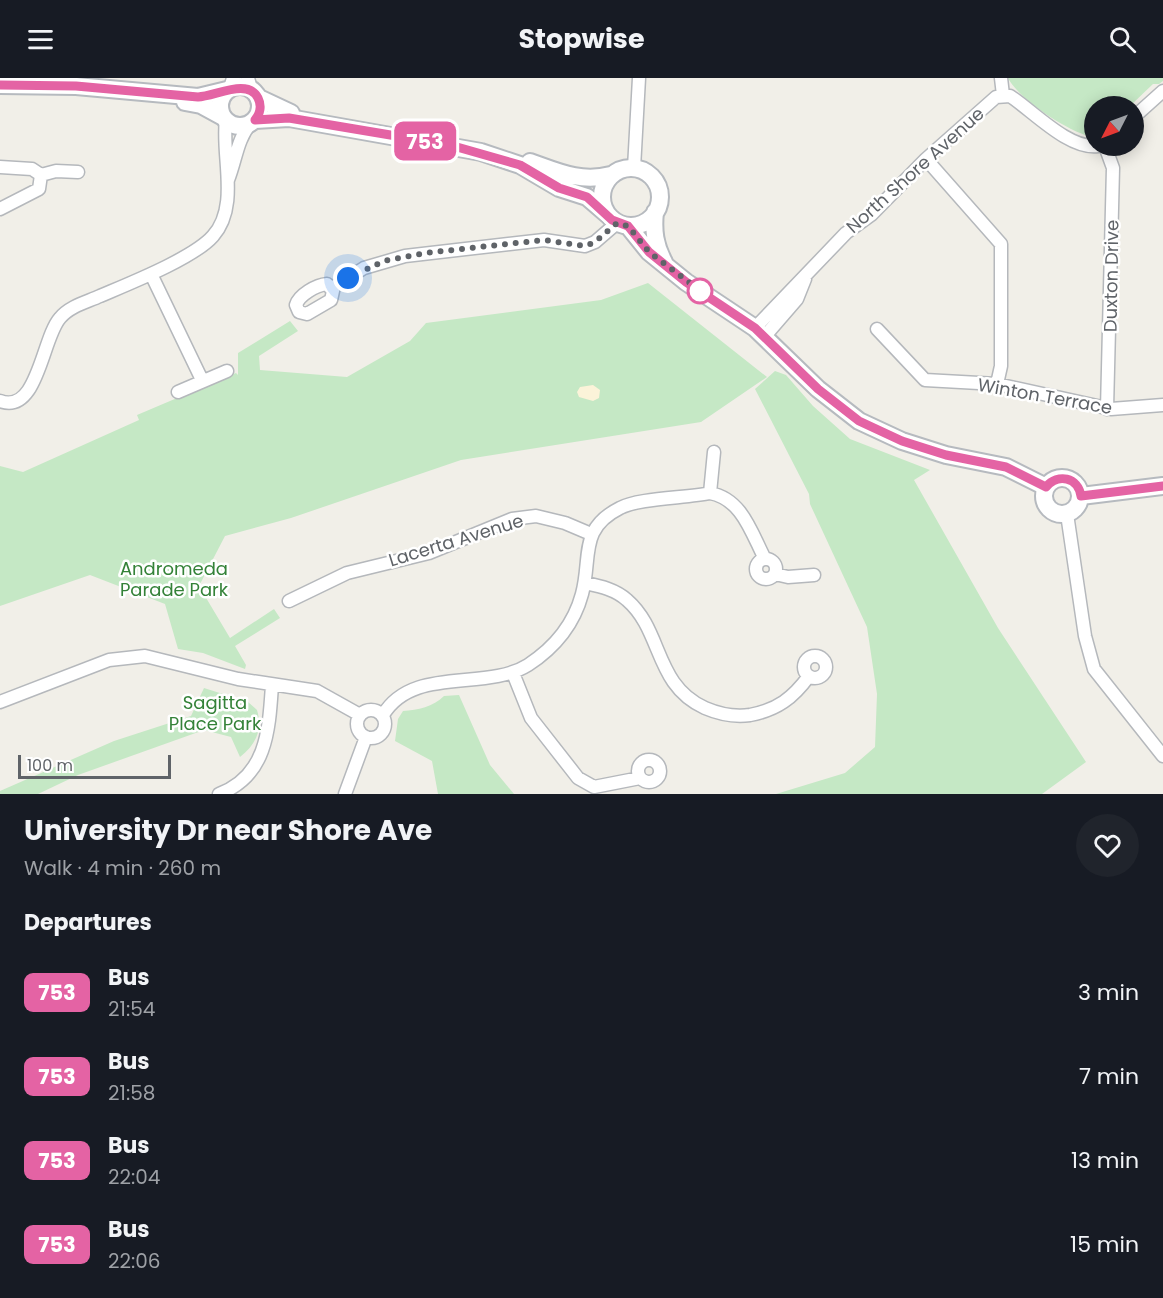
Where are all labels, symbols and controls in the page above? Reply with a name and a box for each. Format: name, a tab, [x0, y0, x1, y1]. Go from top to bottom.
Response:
text: Stopwise	[518, 20, 645, 57]
icon: menu	[24, 23, 57, 56]
icon: search	[1106, 23, 1139, 56]
north arrow	[1084, 96, 1144, 156]
map controls	[1084, 96, 1144, 156]
street label: North Shore Avenue	[841, 101, 989, 239]
line badge: 753	[390, 122, 460, 160]
text: 753	[406, 127, 444, 156]
street label: Duxton Drive	[1098, 220, 1124, 332]
your location	[333, 263, 363, 293]
unlabelled marker	[687, 278, 713, 304]
street label: Winton Terrace	[976, 372, 1114, 420]
street label: Lacerta Avenue	[385, 508, 527, 572]
park label: Andromeda Parade Park	[120, 556, 229, 602]
park label: Sagitta Place Park	[169, 690, 262, 736]
scale bar	[18, 752, 171, 780]
text: 100 m	[27, 754, 73, 777]
text: University Dr near Shore Ave	[24, 811, 432, 850]
button: heart	[1076, 814, 1139, 877]
text: Walk · 4 min · 260 m	[24, 854, 221, 882]
text: Departures	[24, 907, 152, 938]
text: Bus	[108, 962, 150, 993]
text: 3 min	[1078, 977, 1139, 1008]
text: 753	[38, 978, 76, 1007]
text: 21:54	[108, 995, 155, 1023]
text: Bus	[108, 1046, 150, 1077]
text: 7 min	[1079, 1061, 1139, 1092]
text: 753	[38, 1062, 76, 1091]
text: 21:58	[108, 1079, 155, 1107]
text: Bus	[108, 1130, 150, 1161]
text: 13 min	[1071, 1145, 1139, 1176]
text: 753	[38, 1146, 76, 1175]
text: 22:04	[108, 1163, 160, 1191]
text: Bus	[108, 1214, 150, 1245]
text: 15 min	[1070, 1229, 1139, 1260]
text: 753	[38, 1230, 76, 1259]
text: 22:06	[108, 1247, 161, 1275]

